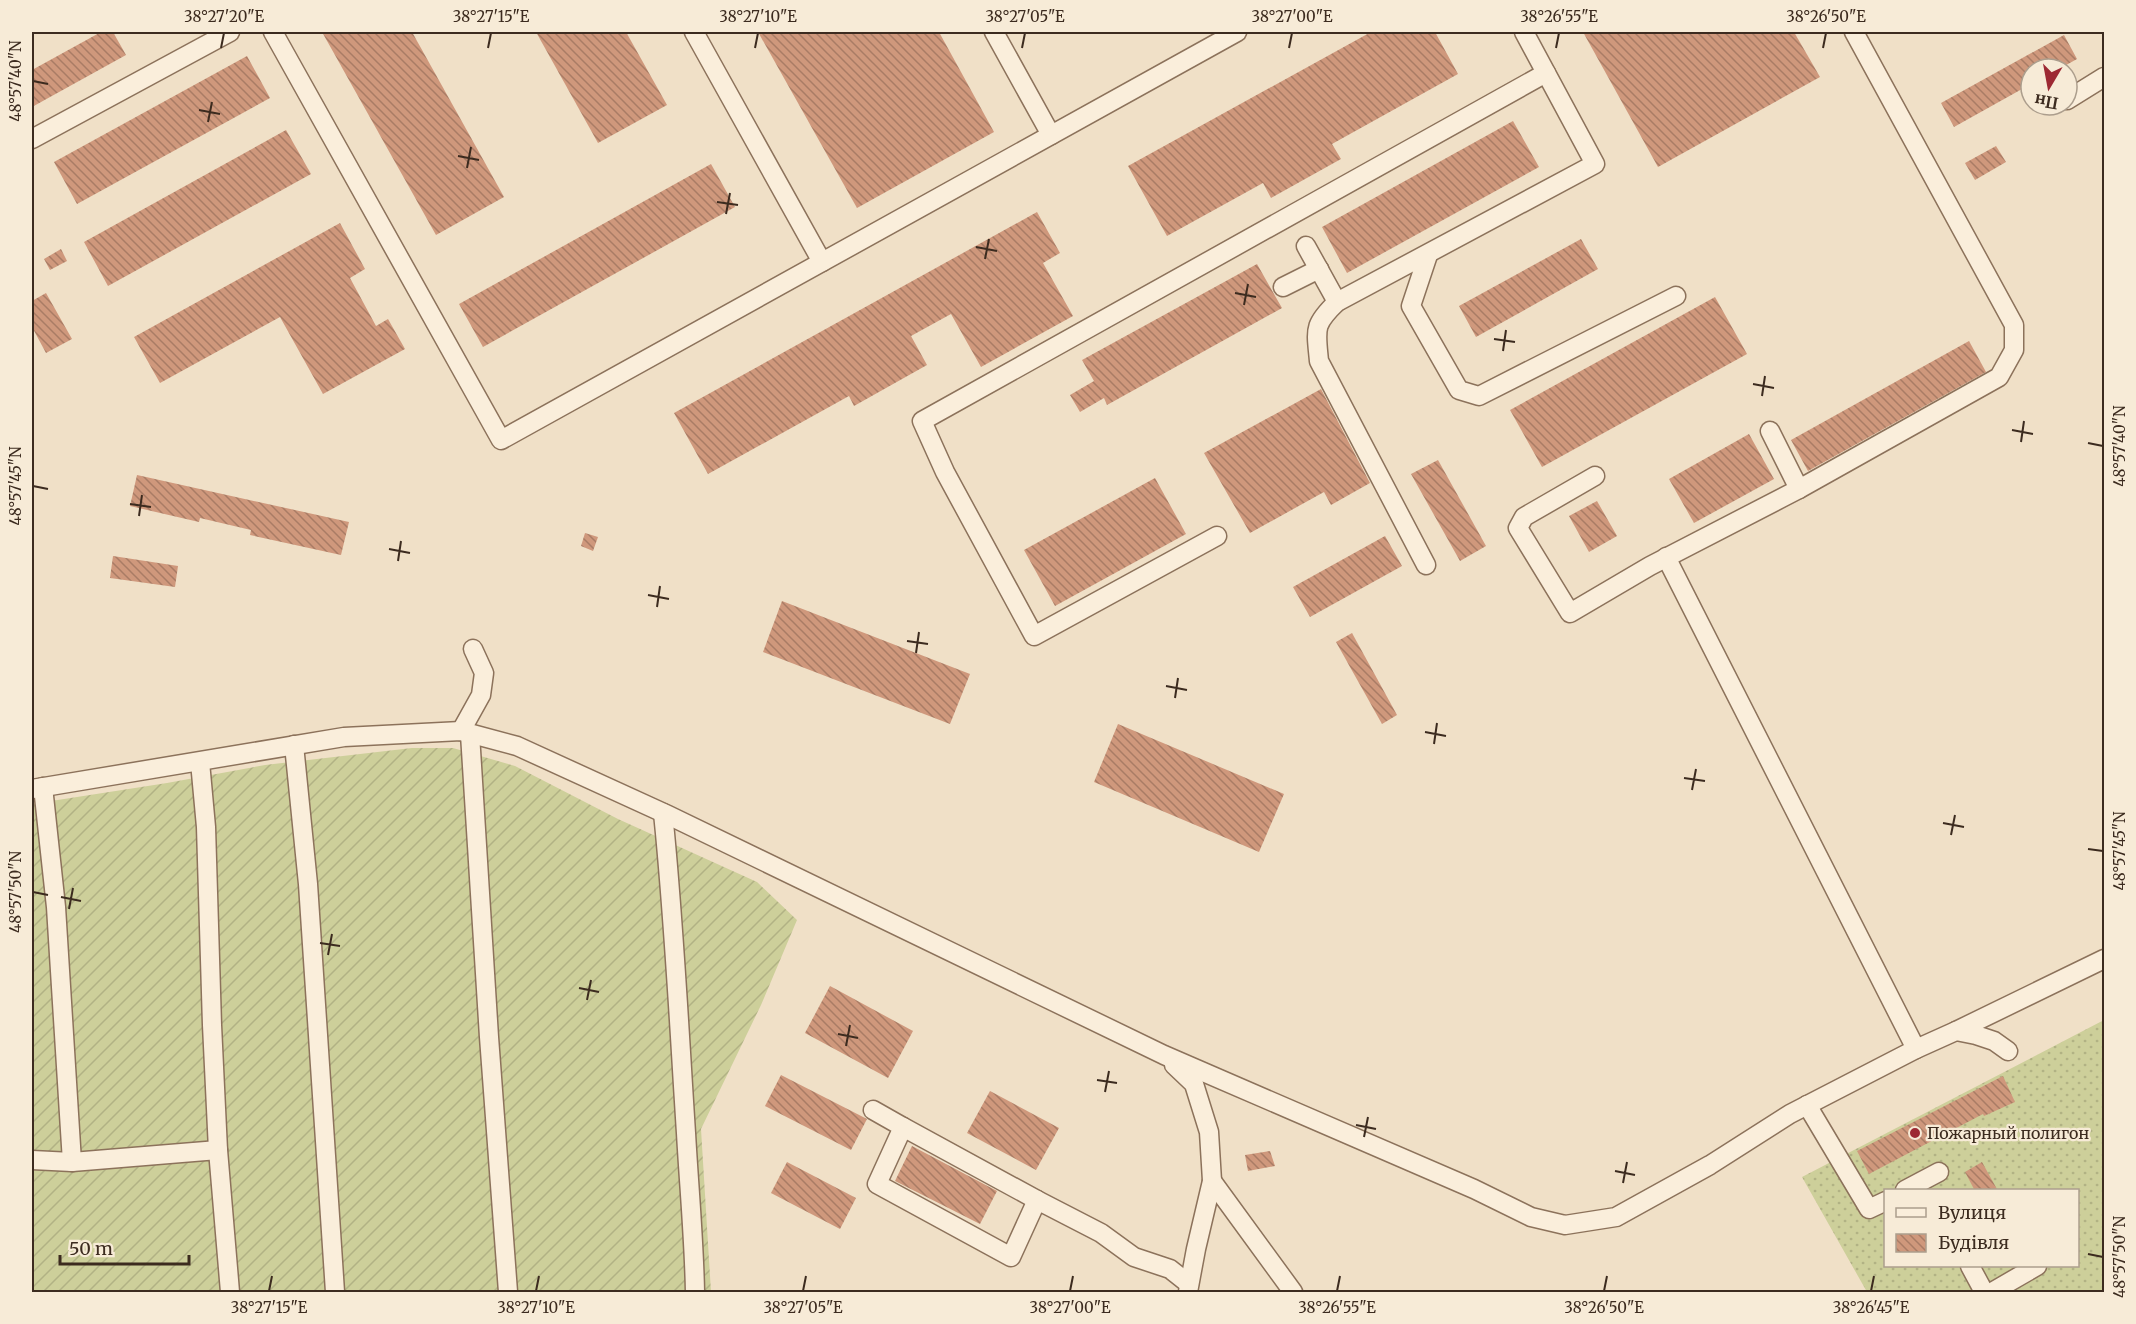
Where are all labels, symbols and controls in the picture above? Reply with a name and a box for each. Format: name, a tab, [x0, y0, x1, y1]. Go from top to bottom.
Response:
text: 38°27'20"E	[184, 7, 265, 26]
text: 38°27'15"E	[453, 7, 530, 26]
text: 38°27'10"E	[719, 7, 797, 26]
text: 38°27'05"E	[985, 7, 1065, 26]
text: 38°27'00"E	[1252, 7, 1333, 26]
text: 38°26'55"E	[1520, 7, 1598, 26]
text: 38°26'50"E	[1786, 7, 1866, 26]
text: 48°57'40"N	[6, 40, 25, 122]
north arrow	[2019, 57, 2079, 117]
text: Пн	[2033, 90, 2060, 114]
text: 48°57'40"N	[2110, 405, 2129, 487]
text: 48°57'45"N	[6, 446, 25, 525]
text: 48°57'45"N	[2110, 811, 2129, 890]
text: 48°57'50"N	[6, 851, 25, 933]
place label: Пожарный полигон	[1927, 1123, 2089, 1143]
marker: Пожарный полигон	[1908, 1126, 1922, 1140]
legend	[1884, 1189, 2079, 1267]
text: Вулиця	[1938, 1201, 2006, 1224]
text: 48°57'50"N	[2110, 1216, 2129, 1298]
scale bar	[60, 1228, 189, 1266]
text: Будівля	[1938, 1231, 2009, 1254]
text: 50 m	[69, 1237, 113, 1260]
text: 38°27'15"E	[231, 1298, 308, 1317]
text: 38°27'10"E	[497, 1298, 575, 1317]
text: 38°27'05"E	[763, 1298, 843, 1317]
text: 38°27'00"E	[1030, 1298, 1111, 1317]
text: 38°26'55"E	[1298, 1298, 1376, 1317]
text: 38°26'50"E	[1564, 1298, 1644, 1317]
text: 38°26'45"E	[1833, 1298, 1910, 1317]

